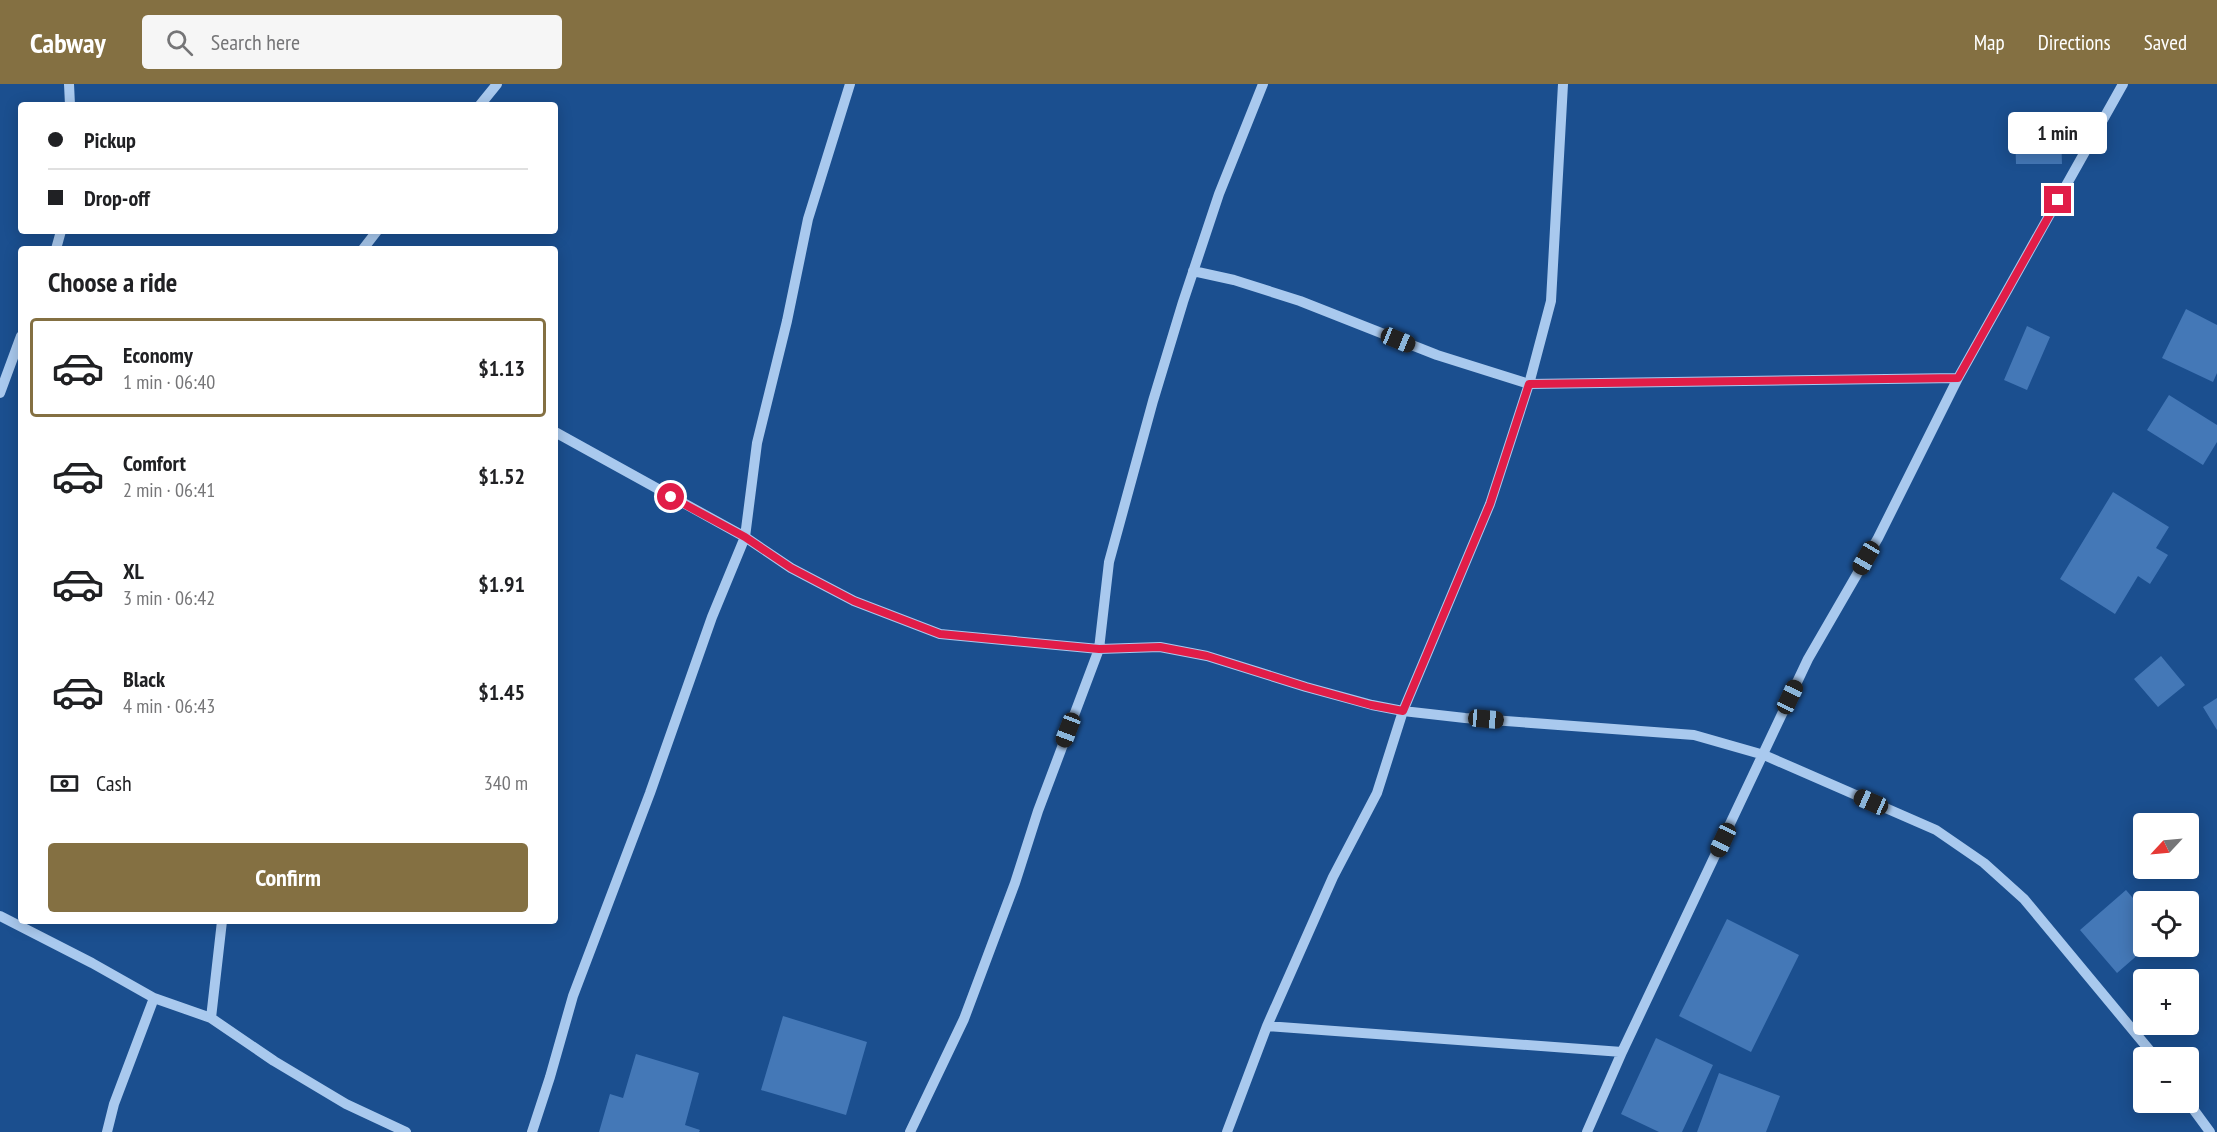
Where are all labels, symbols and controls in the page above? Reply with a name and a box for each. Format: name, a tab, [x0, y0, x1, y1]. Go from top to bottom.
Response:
search box	[142, 15, 562, 69]
text: Cabway	[30, 24, 106, 61]
icon: search	[163, 26, 196, 59]
text: Search here	[211, 28, 300, 56]
text: Map	[1974, 29, 2005, 56]
text: Directions	[2038, 29, 2111, 56]
text: Saved	[2144, 29, 2187, 56]
callout: 1 min	[2008, 113, 2108, 155]
text: 1 min	[2037, 120, 2078, 146]
text: Pickup	[84, 126, 136, 154]
text: Drop-off	[84, 184, 150, 212]
route end	[2044, 186, 2071, 213]
text: Choose a ride	[48, 265, 177, 299]
car	[1378, 325, 1418, 355]
icon: car	[51, 341, 105, 395]
text: Economy	[123, 341, 193, 369]
text: $1.13	[478, 354, 525, 382]
text: 1 min · 06:40	[123, 369, 215, 395]
icon: car	[51, 449, 105, 503]
text: Comfort	[123, 449, 186, 477]
text: $1.52	[478, 462, 525, 490]
text: 2 min · 06:41	[123, 477, 215, 503]
route start	[657, 483, 684, 510]
car	[1849, 538, 1883, 578]
icon: car	[51, 557, 105, 611]
text: XL	[123, 557, 144, 585]
text: $1.91	[478, 570, 525, 598]
text: 3 min · 06:42	[123, 585, 215, 611]
icon: car	[51, 665, 105, 719]
text: Black	[123, 665, 165, 693]
car	[1774, 677, 1806, 717]
text: $1.45	[478, 678, 525, 706]
text: 4 min · 06:43	[123, 693, 215, 719]
car	[1467, 708, 1505, 730]
car	[1053, 710, 1083, 750]
icon: cash	[48, 767, 81, 800]
text: Cash	[96, 769, 132, 797]
text: 340 m	[484, 770, 528, 796]
car	[1851, 786, 1891, 818]
north arrow	[2133, 813, 2199, 879]
map controls	[2133, 813, 2199, 1113]
car	[1707, 820, 1739, 860]
button: Confirm	[48, 843, 528, 912]
button: locate	[2133, 891, 2199, 957]
button: +	[2133, 969, 2199, 1035]
button: −	[2133, 1047, 2199, 1113]

